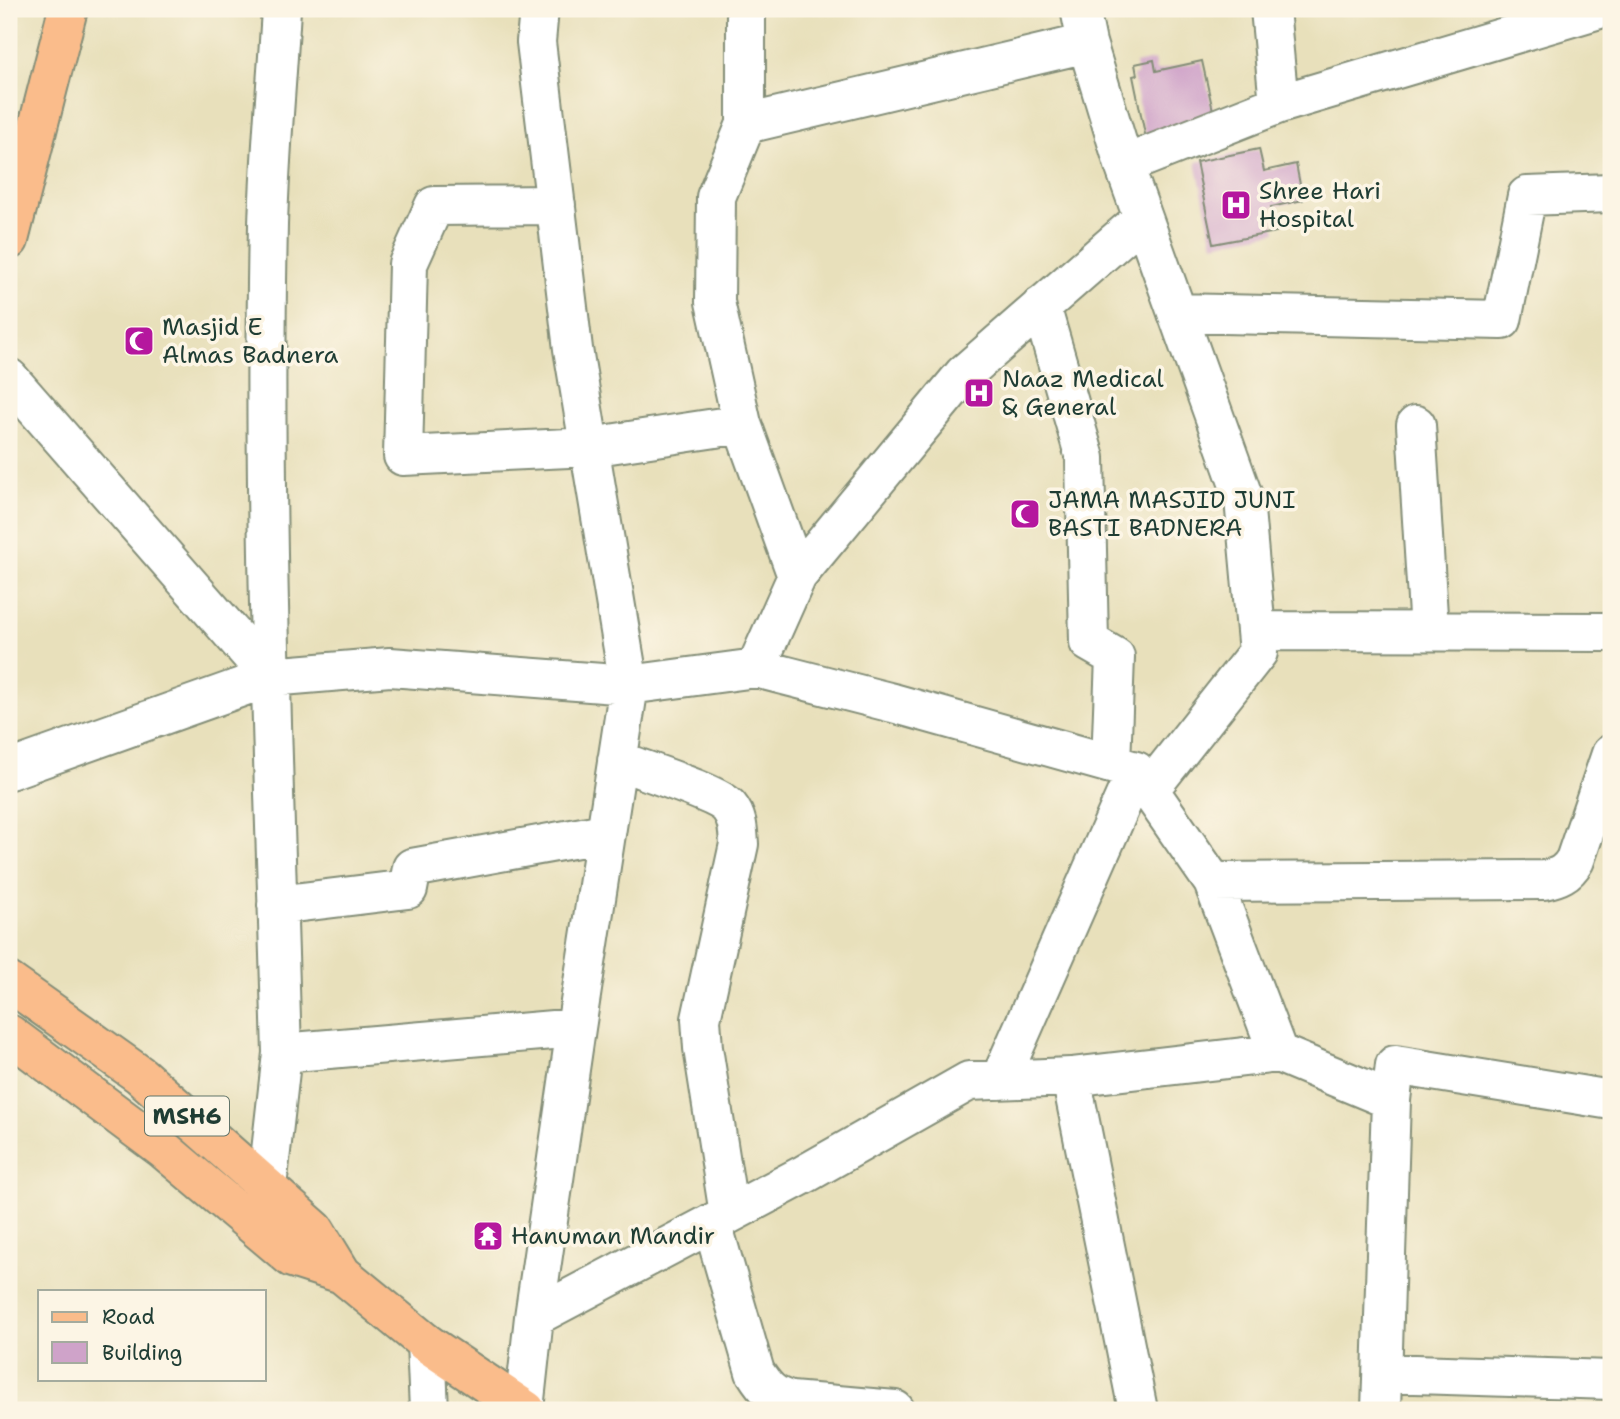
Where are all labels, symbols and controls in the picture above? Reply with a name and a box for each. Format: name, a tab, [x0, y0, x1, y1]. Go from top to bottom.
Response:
place label: Shree Hari Hospital	[1259, 175, 1381, 235]
hospital icon: Shree Hari Hospital	[1219, 188, 1253, 222]
place label: Masjid E Almas Badnera	[162, 311, 339, 371]
mosque icon: Masjid E Almas Badnera	[122, 324, 156, 358]
place label: Naaz Medical & General	[1002, 363, 1165, 423]
hospital icon: Naaz Medical & General	[962, 376, 996, 410]
place label: JAMA MASJID JUNI BASTI BADNERA	[1048, 484, 1295, 544]
mosque icon: JAMA MASJID JUNI BASTI BADNERA	[1008, 497, 1042, 531]
road number: MSH6	[145, 1096, 229, 1135]
temple icon: Hanuman Mandir	[471, 1219, 505, 1253]
place label: Hanuman Mandir	[511, 1220, 715, 1252]
legend	[38, 1290, 266, 1380]
text: Road	[102, 1303, 155, 1331]
text: Building	[102, 1339, 182, 1367]

